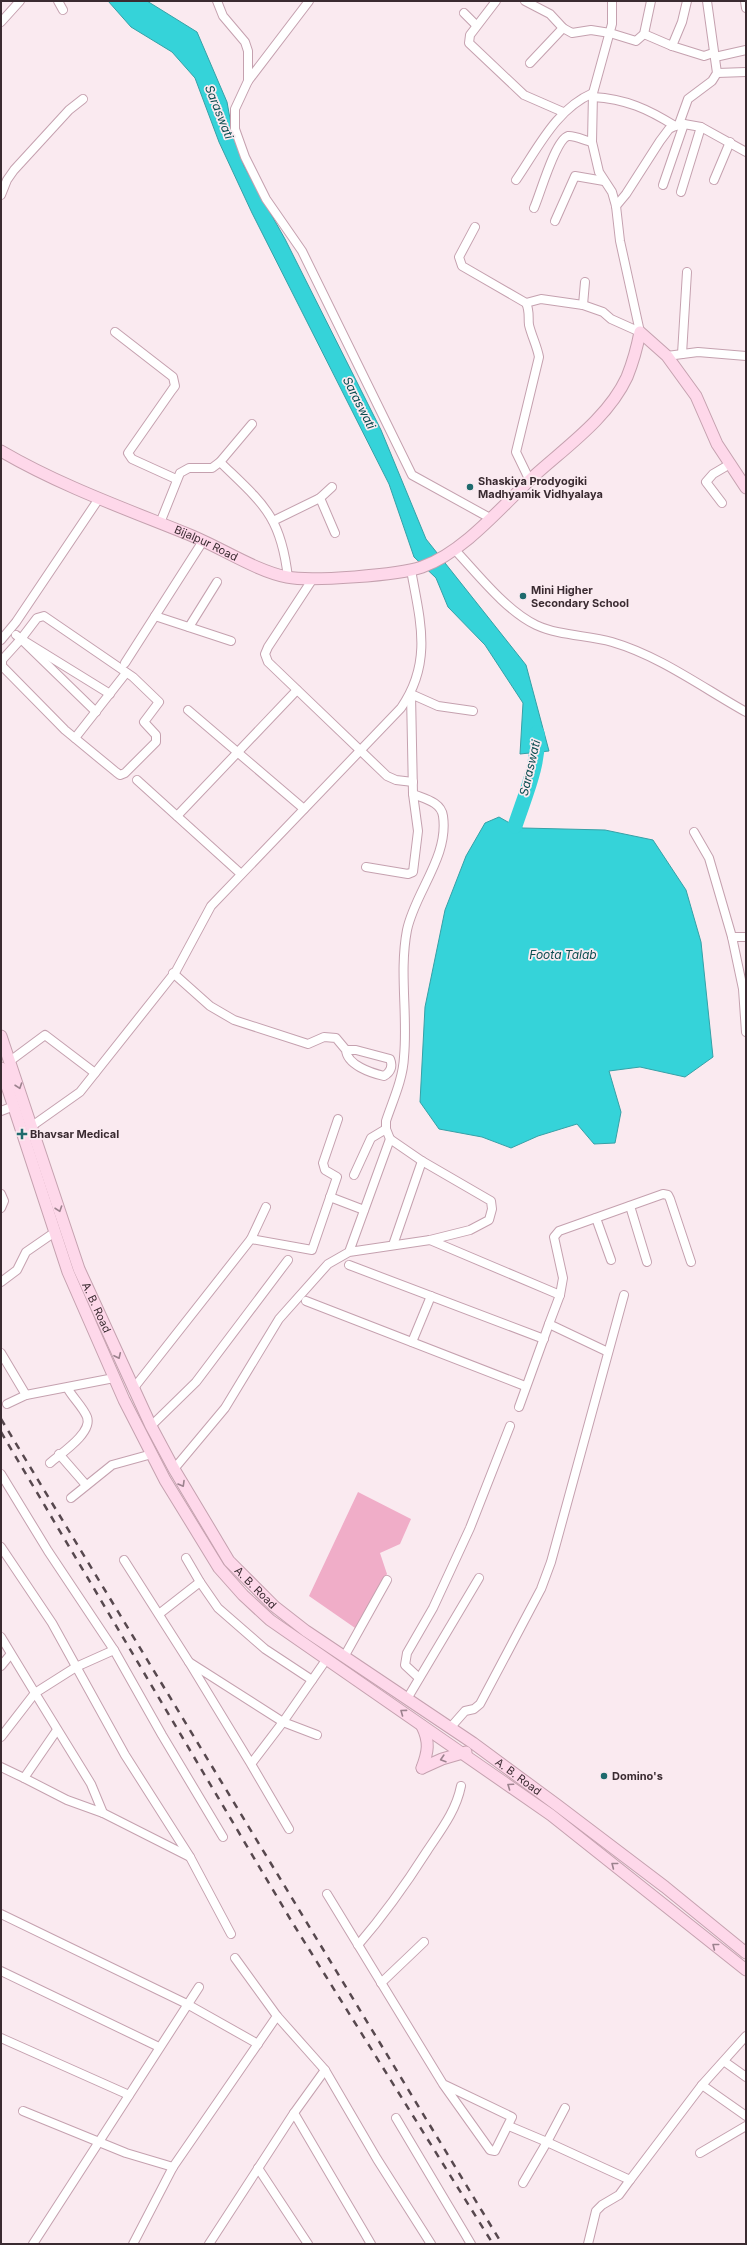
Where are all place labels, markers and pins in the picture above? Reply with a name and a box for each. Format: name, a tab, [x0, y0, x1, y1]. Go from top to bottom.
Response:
place label: Shaskiya Prodyogiki Madhyamik Vidhyalaya	[478, 474, 603, 501]
marker: Shaskiya Prodyogiki Madhyamik Vidhyalaya	[465, 482, 475, 492]
place label: Mini Higher Secondary School	[531, 583, 629, 610]
marker: Mini Higher Secondary School	[518, 591, 528, 601]
place label: Bhavsar Medical	[30, 1127, 119, 1141]
marker: Bhavsar Medical	[17, 1129, 27, 1139]
place label: Domino's	[612, 1769, 663, 1783]
marker: Domino's	[599, 1771, 609, 1781]

